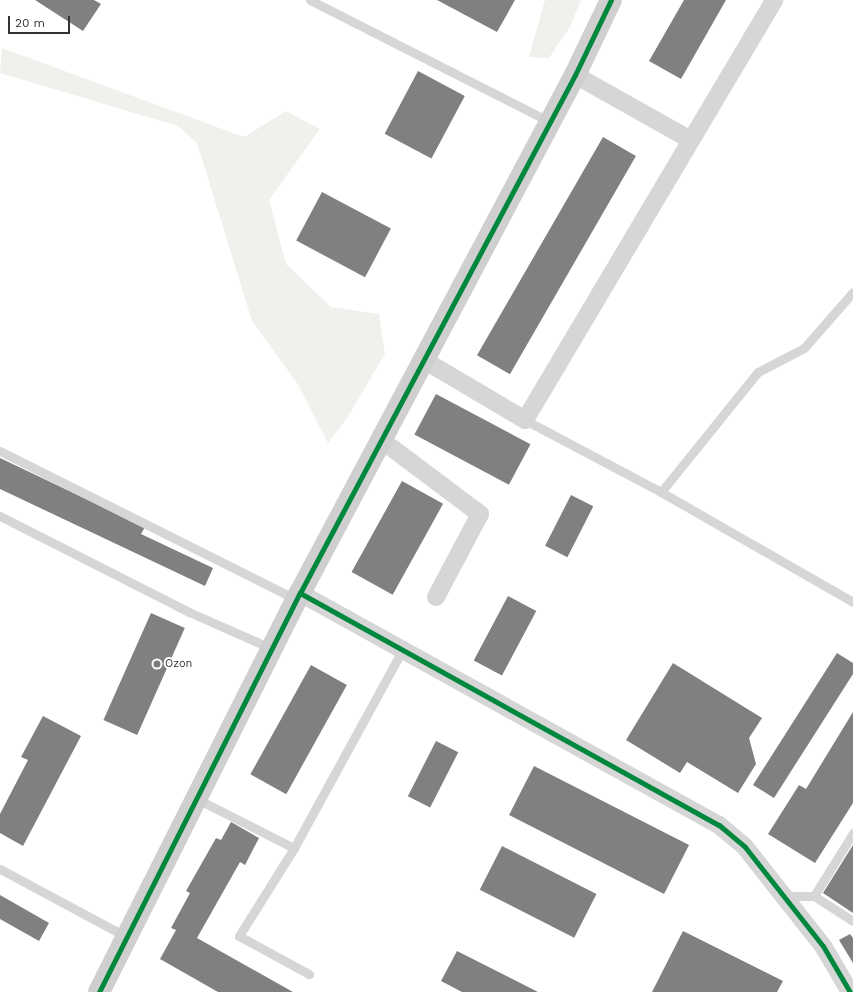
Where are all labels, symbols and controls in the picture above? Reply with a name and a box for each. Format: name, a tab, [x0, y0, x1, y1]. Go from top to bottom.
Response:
scale bar	[10, 8, 72, 34]
text: 20 m	[15, 16, 45, 30]
place label: Ozon	[165, 657, 192, 671]
marker: Ozon	[152, 659, 162, 669]

